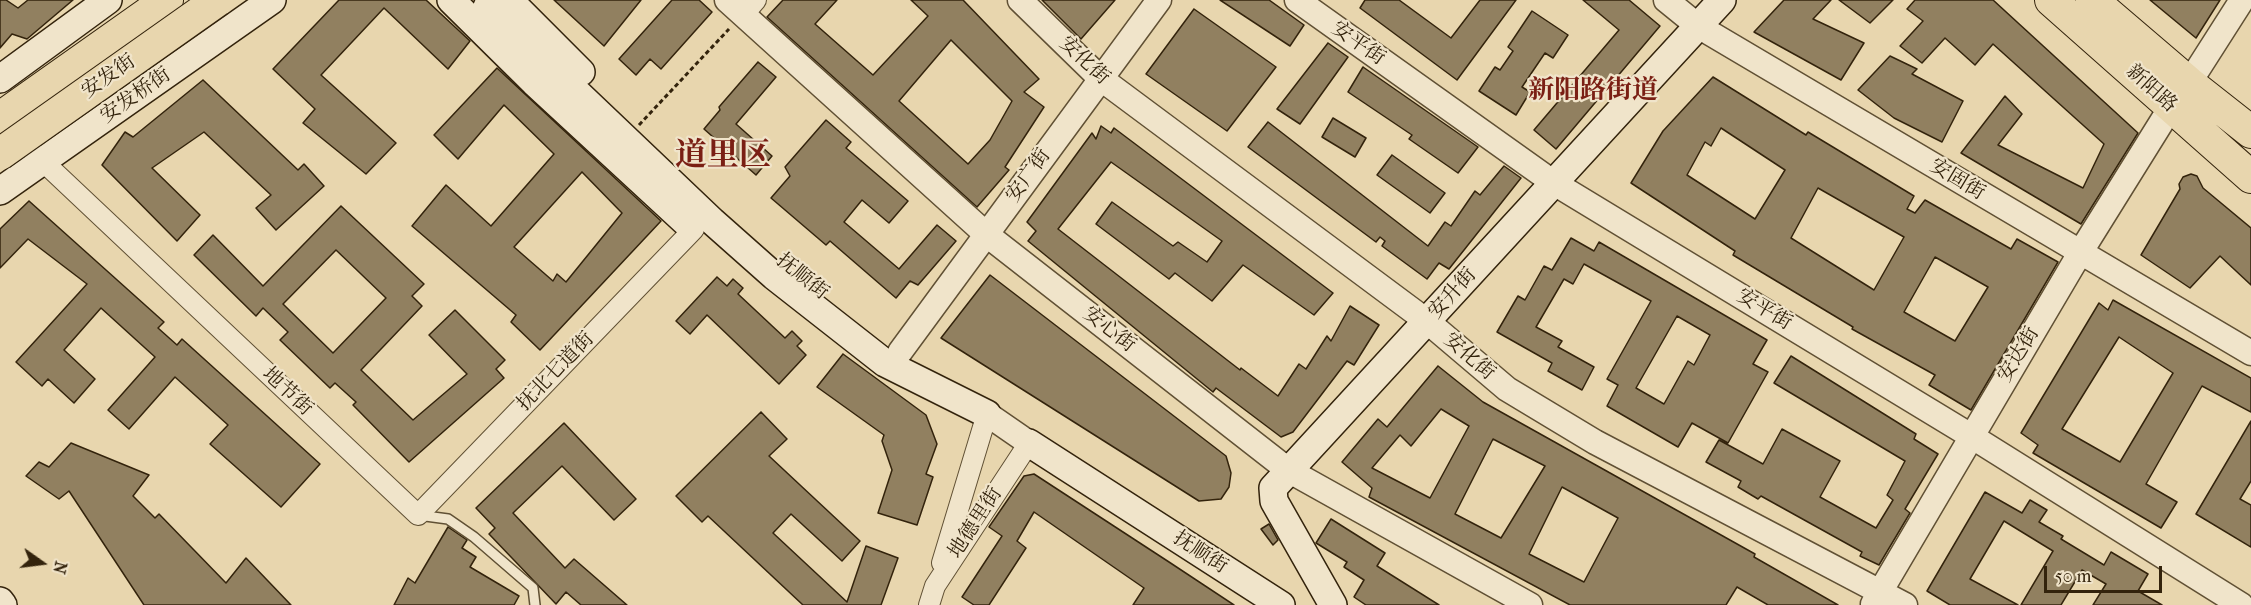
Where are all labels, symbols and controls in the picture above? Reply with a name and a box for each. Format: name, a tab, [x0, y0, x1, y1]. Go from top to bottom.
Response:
street label: 安平街	[1327, 17, 1389, 71]
street label: 安化街	[1054, 32, 1114, 90]
street label: 安发街	[78, 50, 140, 104]
street label: 新阳路	[2121, 60, 2181, 118]
street label: 安发桥街	[96, 63, 176, 129]
district label: 新阳路街道	[1528, 76, 1658, 108]
district label: 道里区	[675, 138, 771, 176]
street label: 安广街	[1002, 145, 1056, 207]
street label: 安固街	[1925, 154, 1989, 206]
street label: 抚顺街	[771, 249, 833, 305]
street label: 安升街	[1424, 264, 1482, 324]
street label: 安平街	[1732, 284, 1796, 336]
street label: 安心街	[1078, 302, 1140, 358]
street label: 安达街	[1993, 323, 2045, 387]
street label: 抚北七道街	[513, 328, 599, 416]
street label: 安化街	[1438, 328, 1500, 386]
street label: 地节街	[257, 363, 317, 421]
street label: 地德里街	[944, 483, 1008, 563]
street label: 抚顺街	[1168, 527, 1232, 579]
north arrow	[12, 533, 72, 593]
scale bar	[2047, 554, 2166, 592]
text: N	[49, 559, 71, 576]
text: 50 m	[2055, 566, 2091, 587]

